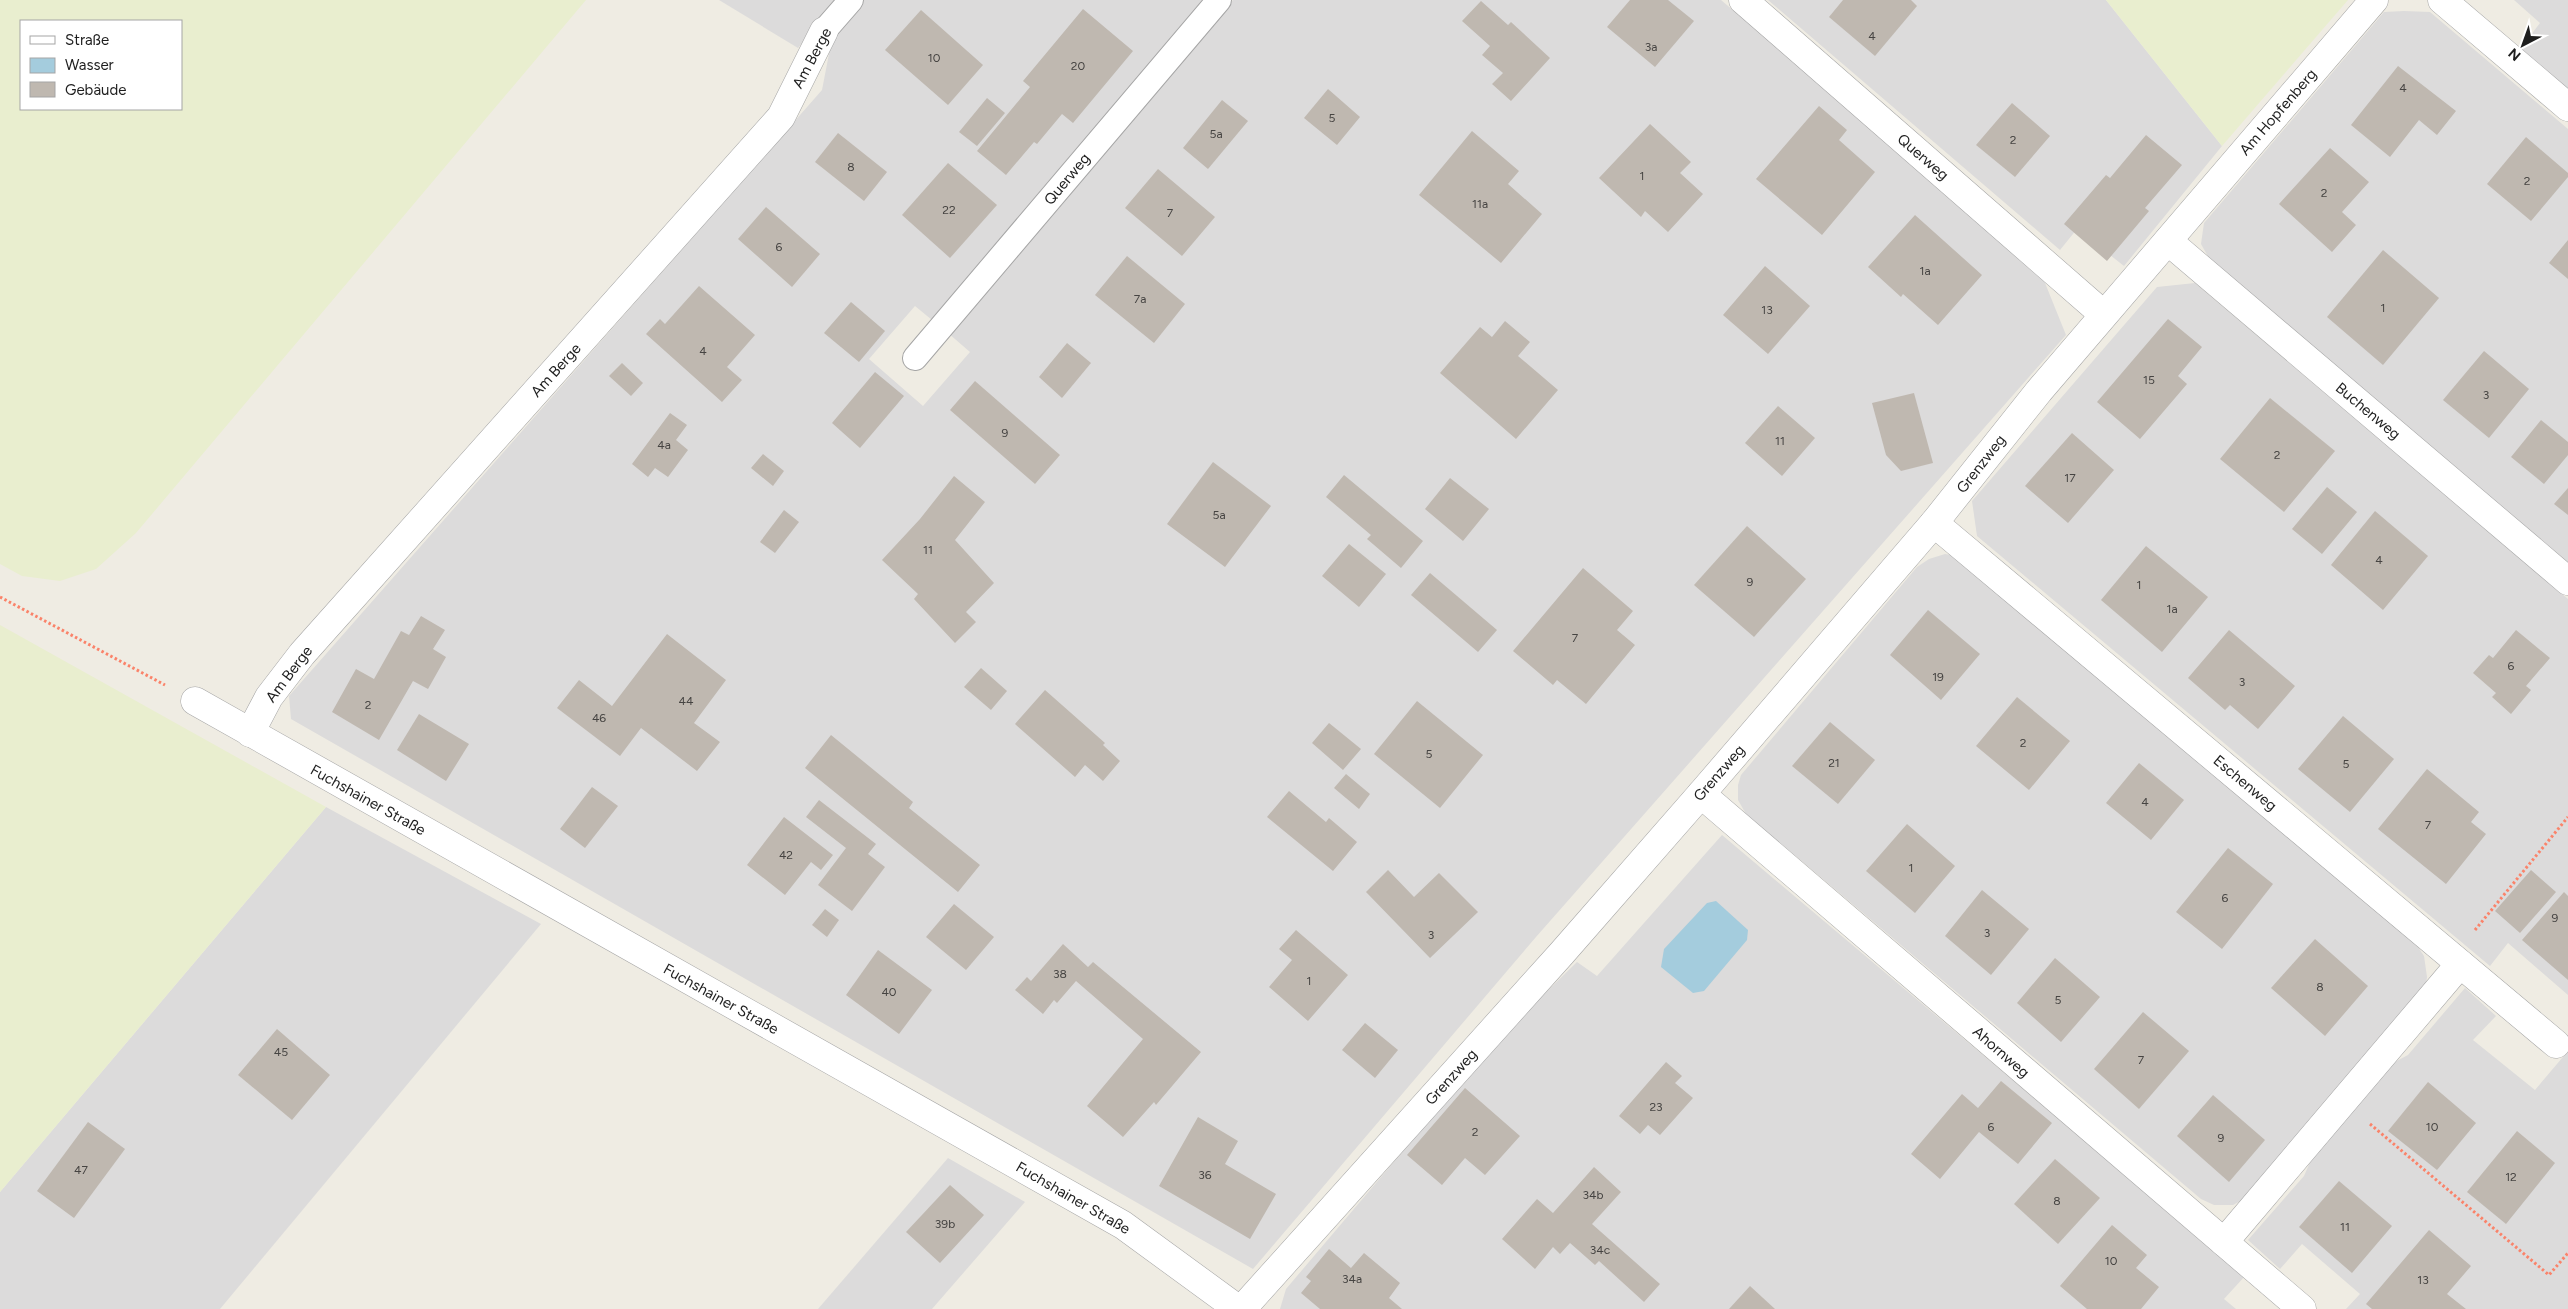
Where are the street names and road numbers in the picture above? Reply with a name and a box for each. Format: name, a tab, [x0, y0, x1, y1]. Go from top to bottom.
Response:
street label: Am Berge	[789, 25, 835, 91]
street label: Am Hopfenberg	[2236, 65, 2320, 159]
street label: Querweg	[1894, 130, 1952, 184]
street label: Querweg	[1040, 149, 1094, 209]
street label: Am Berge	[527, 339, 585, 401]
street label: Buchenweg	[2332, 379, 2404, 443]
street label: Grenzweg	[1953, 431, 2009, 497]
street label: Am Berge	[262, 642, 316, 706]
street label: Grenzweg	[1690, 741, 1748, 805]
street label: Eschenweg	[2210, 751, 2280, 815]
street label: Fuchshainer Straße	[307, 761, 429, 839]
street label: Fuchshainer Straße	[660, 960, 782, 1038]
street label: Ahornweg	[1969, 1023, 2033, 1081]
street label: Grenzweg	[1421, 1045, 1481, 1109]
street label: Fuchshainer Straße	[1013, 1158, 1133, 1238]

